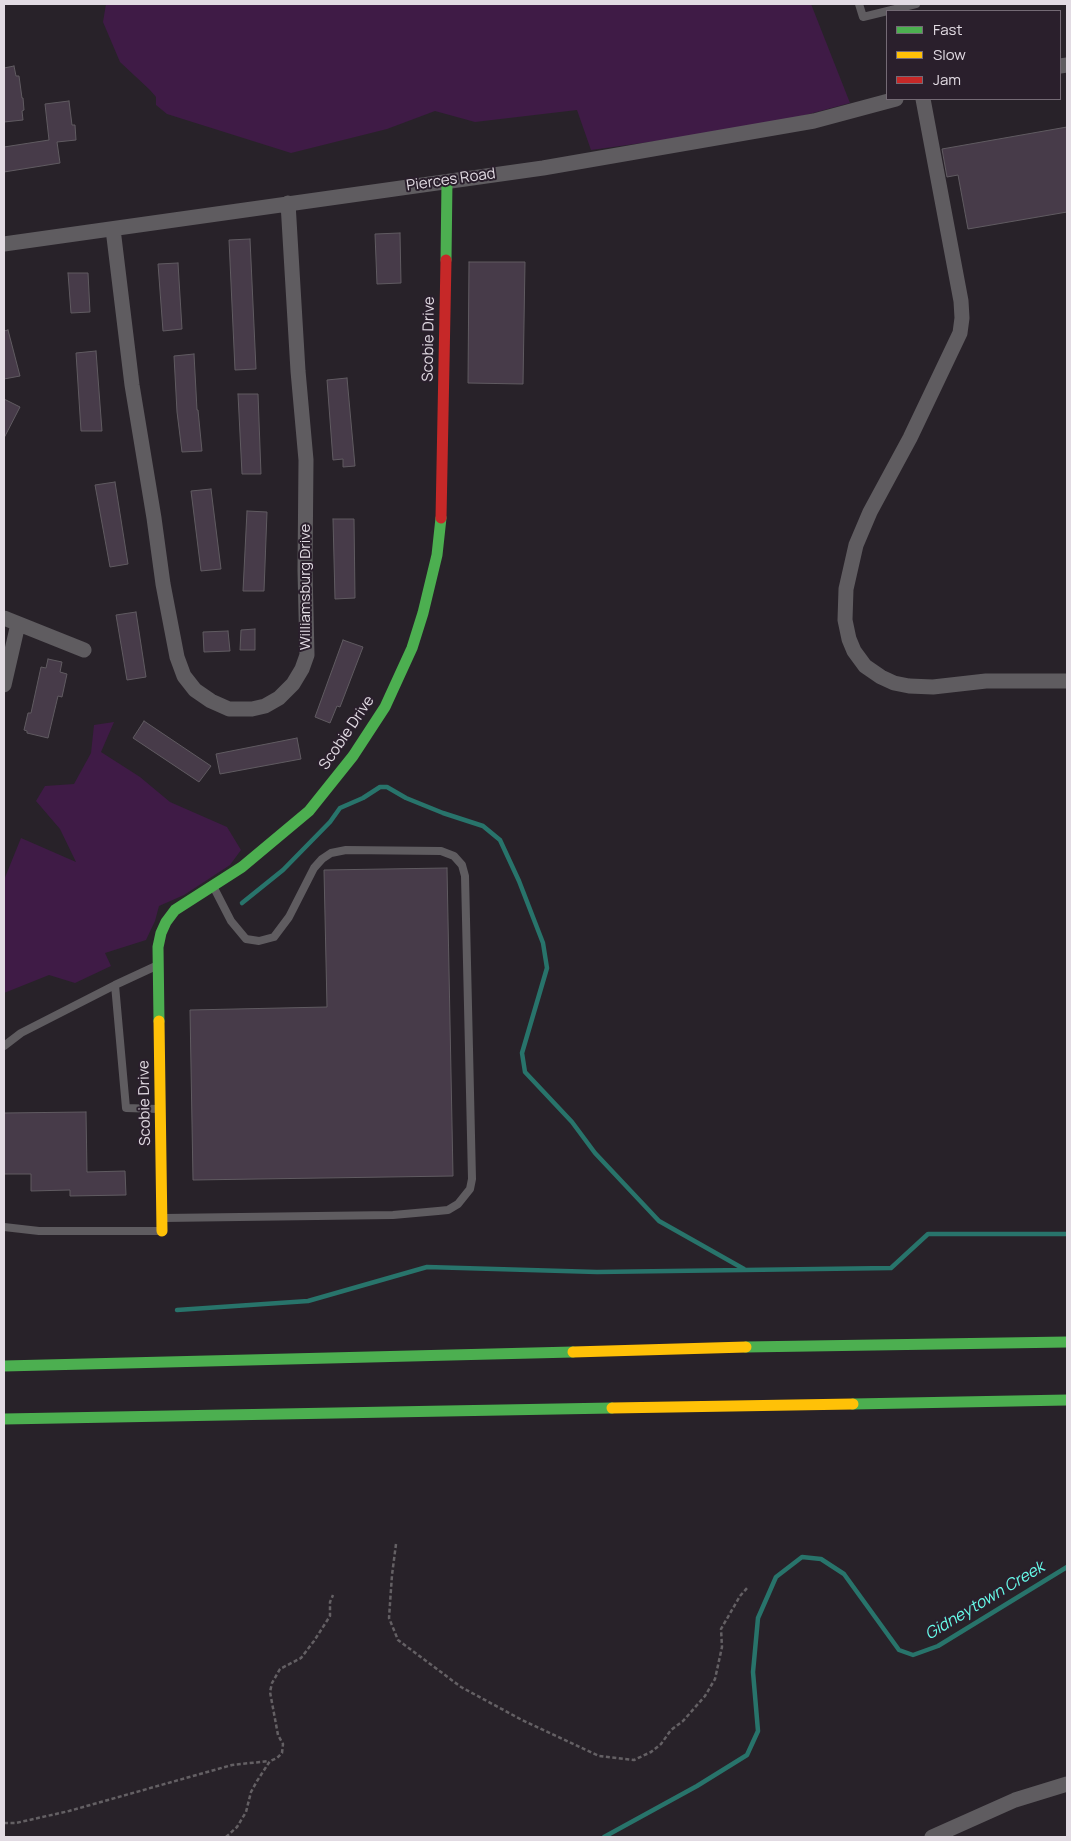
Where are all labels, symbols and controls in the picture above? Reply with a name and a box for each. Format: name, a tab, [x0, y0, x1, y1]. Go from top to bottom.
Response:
legend	[886, 10, 1061, 100]
text: Fast	[933, 19, 962, 40]
text: Slow	[933, 44, 966, 65]
text: Jam	[933, 69, 961, 90]
street label: Pierces Road	[405, 165, 497, 195]
street label: Scobie Drive	[419, 296, 439, 382]
street label: Williamsburg Drive	[297, 524, 315, 650]
street label: Scobie Drive	[316, 693, 378, 773]
street label: Scobie Drive	[135, 1060, 155, 1146]
water label: Gidneytown Creek	[922, 1558, 1048, 1644]

